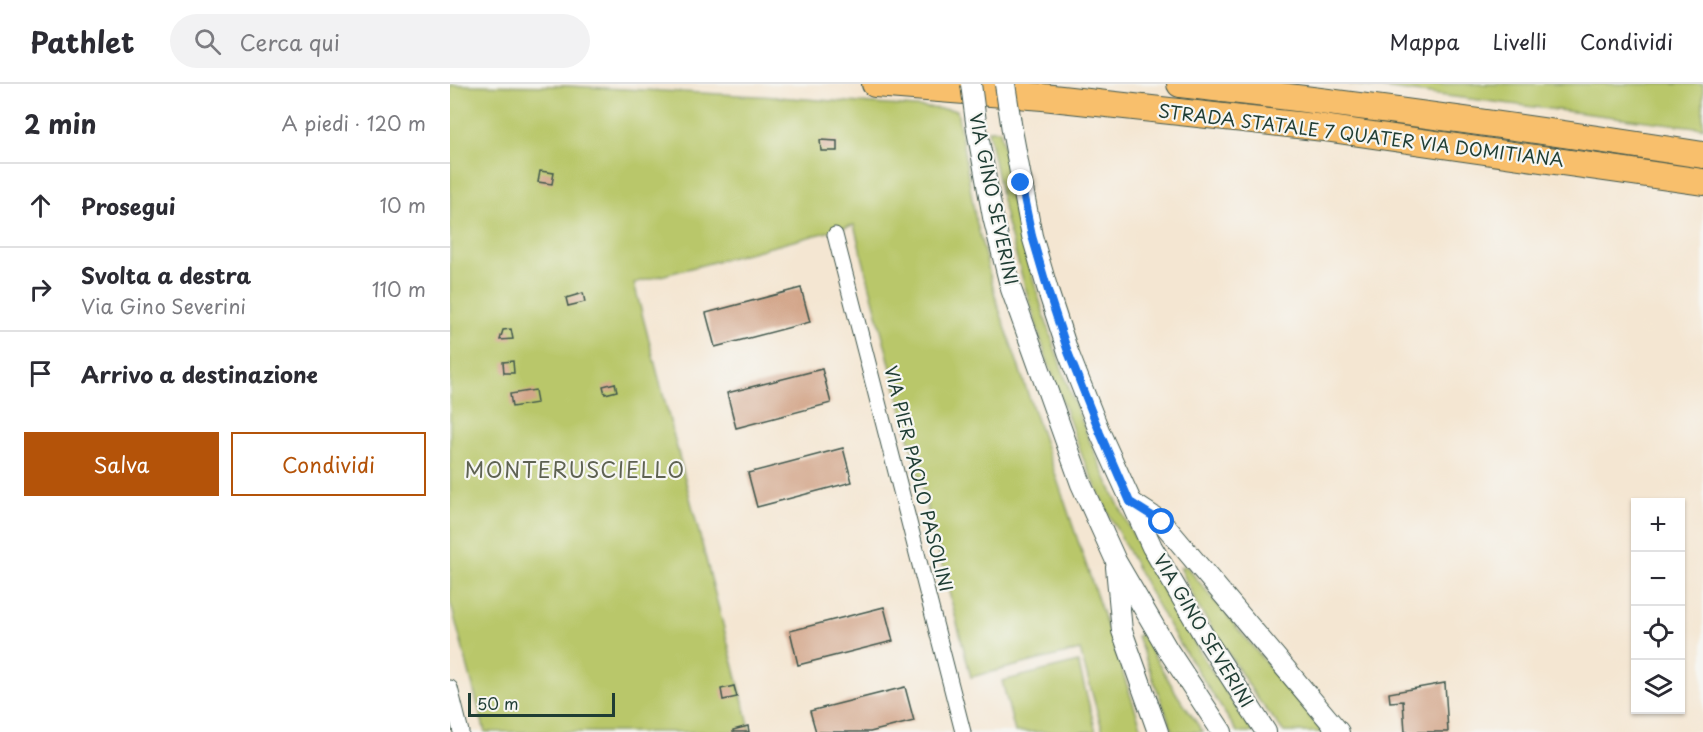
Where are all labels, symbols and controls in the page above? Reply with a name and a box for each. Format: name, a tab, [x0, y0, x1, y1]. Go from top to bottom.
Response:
search box	[170, 14, 590, 68]
text: Pathlet	[30, 20, 134, 63]
icon: search	[191, 25, 224, 58]
text: Cerca qui	[239, 25, 340, 58]
text: Mappa	[1390, 25, 1460, 57]
text: Livelli	[1493, 25, 1547, 57]
text: Condividi	[1580, 25, 1673, 57]
street label: STRADA STATALE 7 QUATER VIA DOMITIANA	[1157, 96, 1566, 173]
text: 2 min	[24, 104, 97, 143]
text: A piedi · 120 m	[282, 108, 426, 138]
street label: VIA GINO SEVERINI	[963, 110, 1026, 287]
route end	[1007, 169, 1033, 195]
icon: ahead	[24, 189, 57, 222]
text: Prosegui	[81, 189, 175, 222]
text: 10 m	[379, 190, 426, 220]
text: Svolta a destra	[81, 258, 251, 291]
icon: right	[24, 273, 57, 306]
text: 110 m	[372, 274, 426, 304]
text: Via Gino Severini	[81, 291, 246, 321]
icon: arrive	[24, 357, 57, 390]
text: Arrivo a destinazione	[81, 357, 318, 390]
street label: VIA PIER PAOLO PASOLINI	[878, 363, 961, 595]
button: Salva	[24, 432, 219, 496]
button: Condividi	[231, 432, 426, 496]
district label: MONTERUSCIELLO	[464, 453, 686, 485]
map controls	[1631, 498, 1685, 714]
button: +	[1631, 498, 1685, 552]
route start	[1148, 508, 1174, 534]
street label: VIA GINO SEVERINI	[1148, 548, 1261, 712]
button: −	[1631, 552, 1685, 606]
button: locate	[1631, 606, 1685, 660]
button: layers	[1631, 660, 1685, 714]
scale bar	[468, 690, 615, 718]
text: 50 m	[477, 691, 518, 715]

